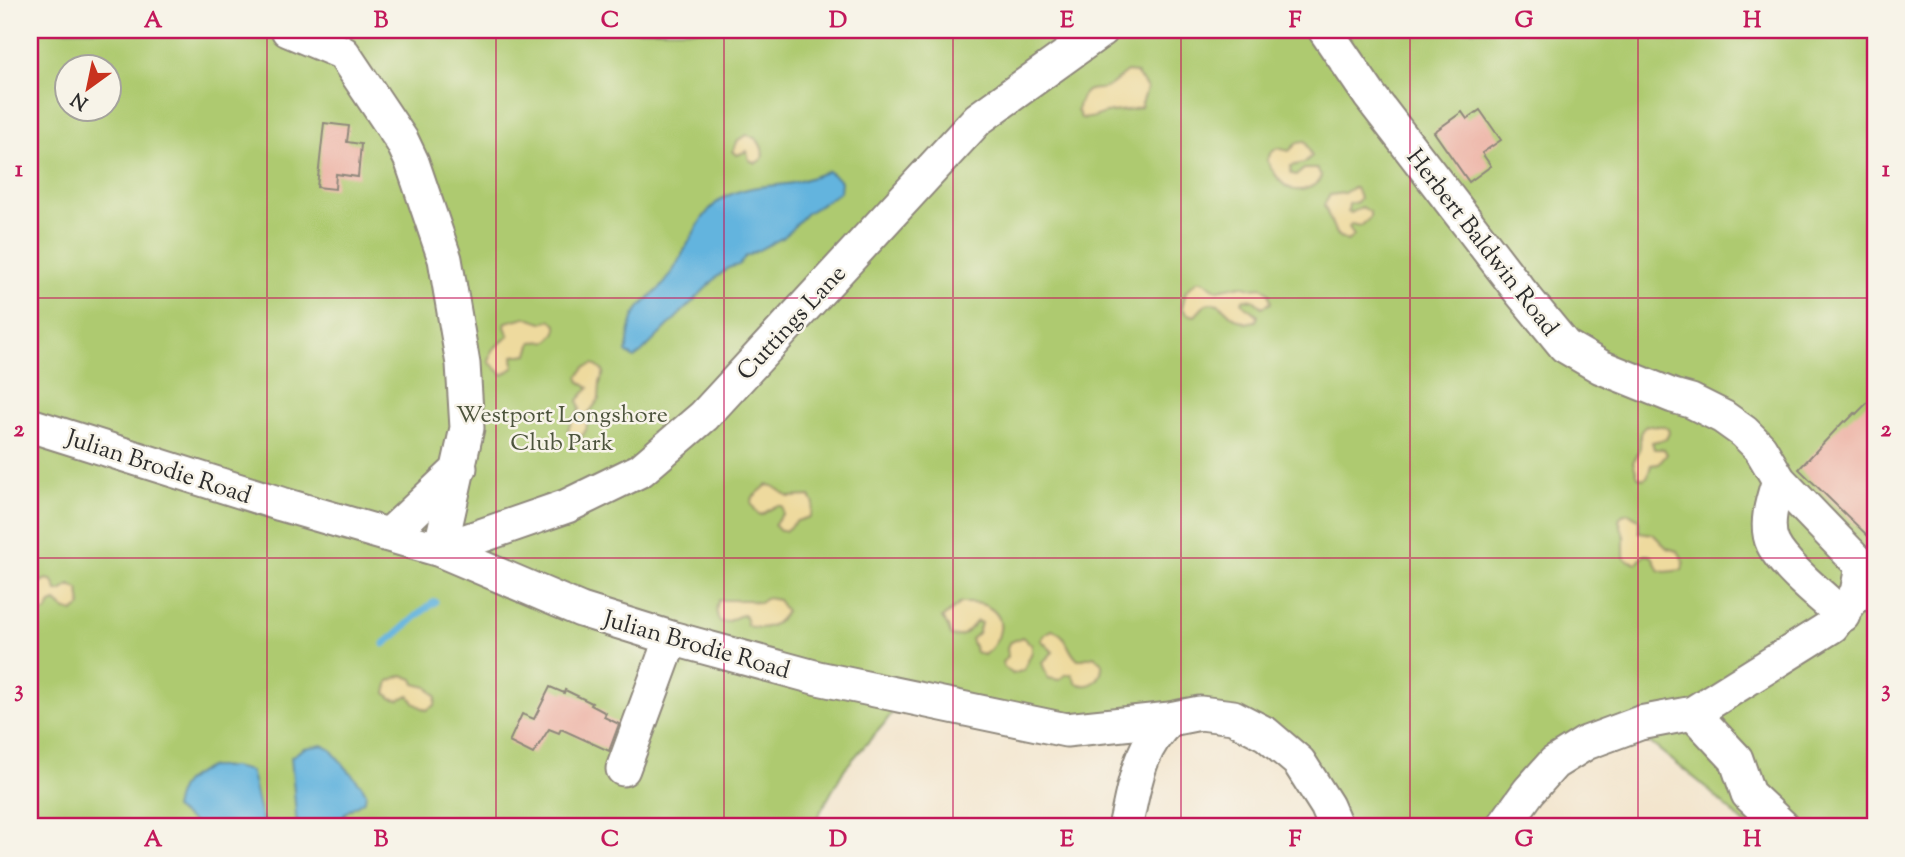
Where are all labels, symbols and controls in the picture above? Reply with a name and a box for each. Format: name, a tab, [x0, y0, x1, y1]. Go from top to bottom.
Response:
text: A	[144, 5, 163, 38]
text: B	[374, 5, 389, 38]
text: C	[601, 5, 619, 38]
text: D	[829, 5, 847, 38]
text: E	[1060, 5, 1074, 38]
text: F	[1289, 5, 1302, 38]
text: G	[1515, 5, 1534, 38]
text: H	[1743, 5, 1762, 38]
north arrow	[52, 52, 122, 122]
text: N	[66, 85, 94, 116]
street label: Herbert Baldwin Road	[1397, 142, 1566, 344]
text: 1	[15, 154, 23, 187]
text: 1	[1882, 154, 1890, 187]
street label: Cuttings Lane	[730, 258, 855, 389]
park label: Westport Longshore Club Park	[456, 399, 668, 461]
text: 2	[14, 414, 25, 447]
text: 2	[1881, 414, 1892, 447]
street label: Julian Brodie Road	[60, 421, 256, 514]
street label: Julian Brodie Road	[597, 603, 794, 689]
text: 3	[14, 674, 24, 707]
text: 3	[1881, 674, 1891, 707]
text: A	[144, 824, 163, 857]
text: B	[374, 824, 389, 857]
text: C	[601, 824, 619, 857]
text: D	[829, 824, 847, 857]
text: E	[1060, 824, 1074, 857]
text: F	[1289, 824, 1302, 857]
text: G	[1515, 824, 1534, 857]
text: H	[1743, 824, 1762, 857]

